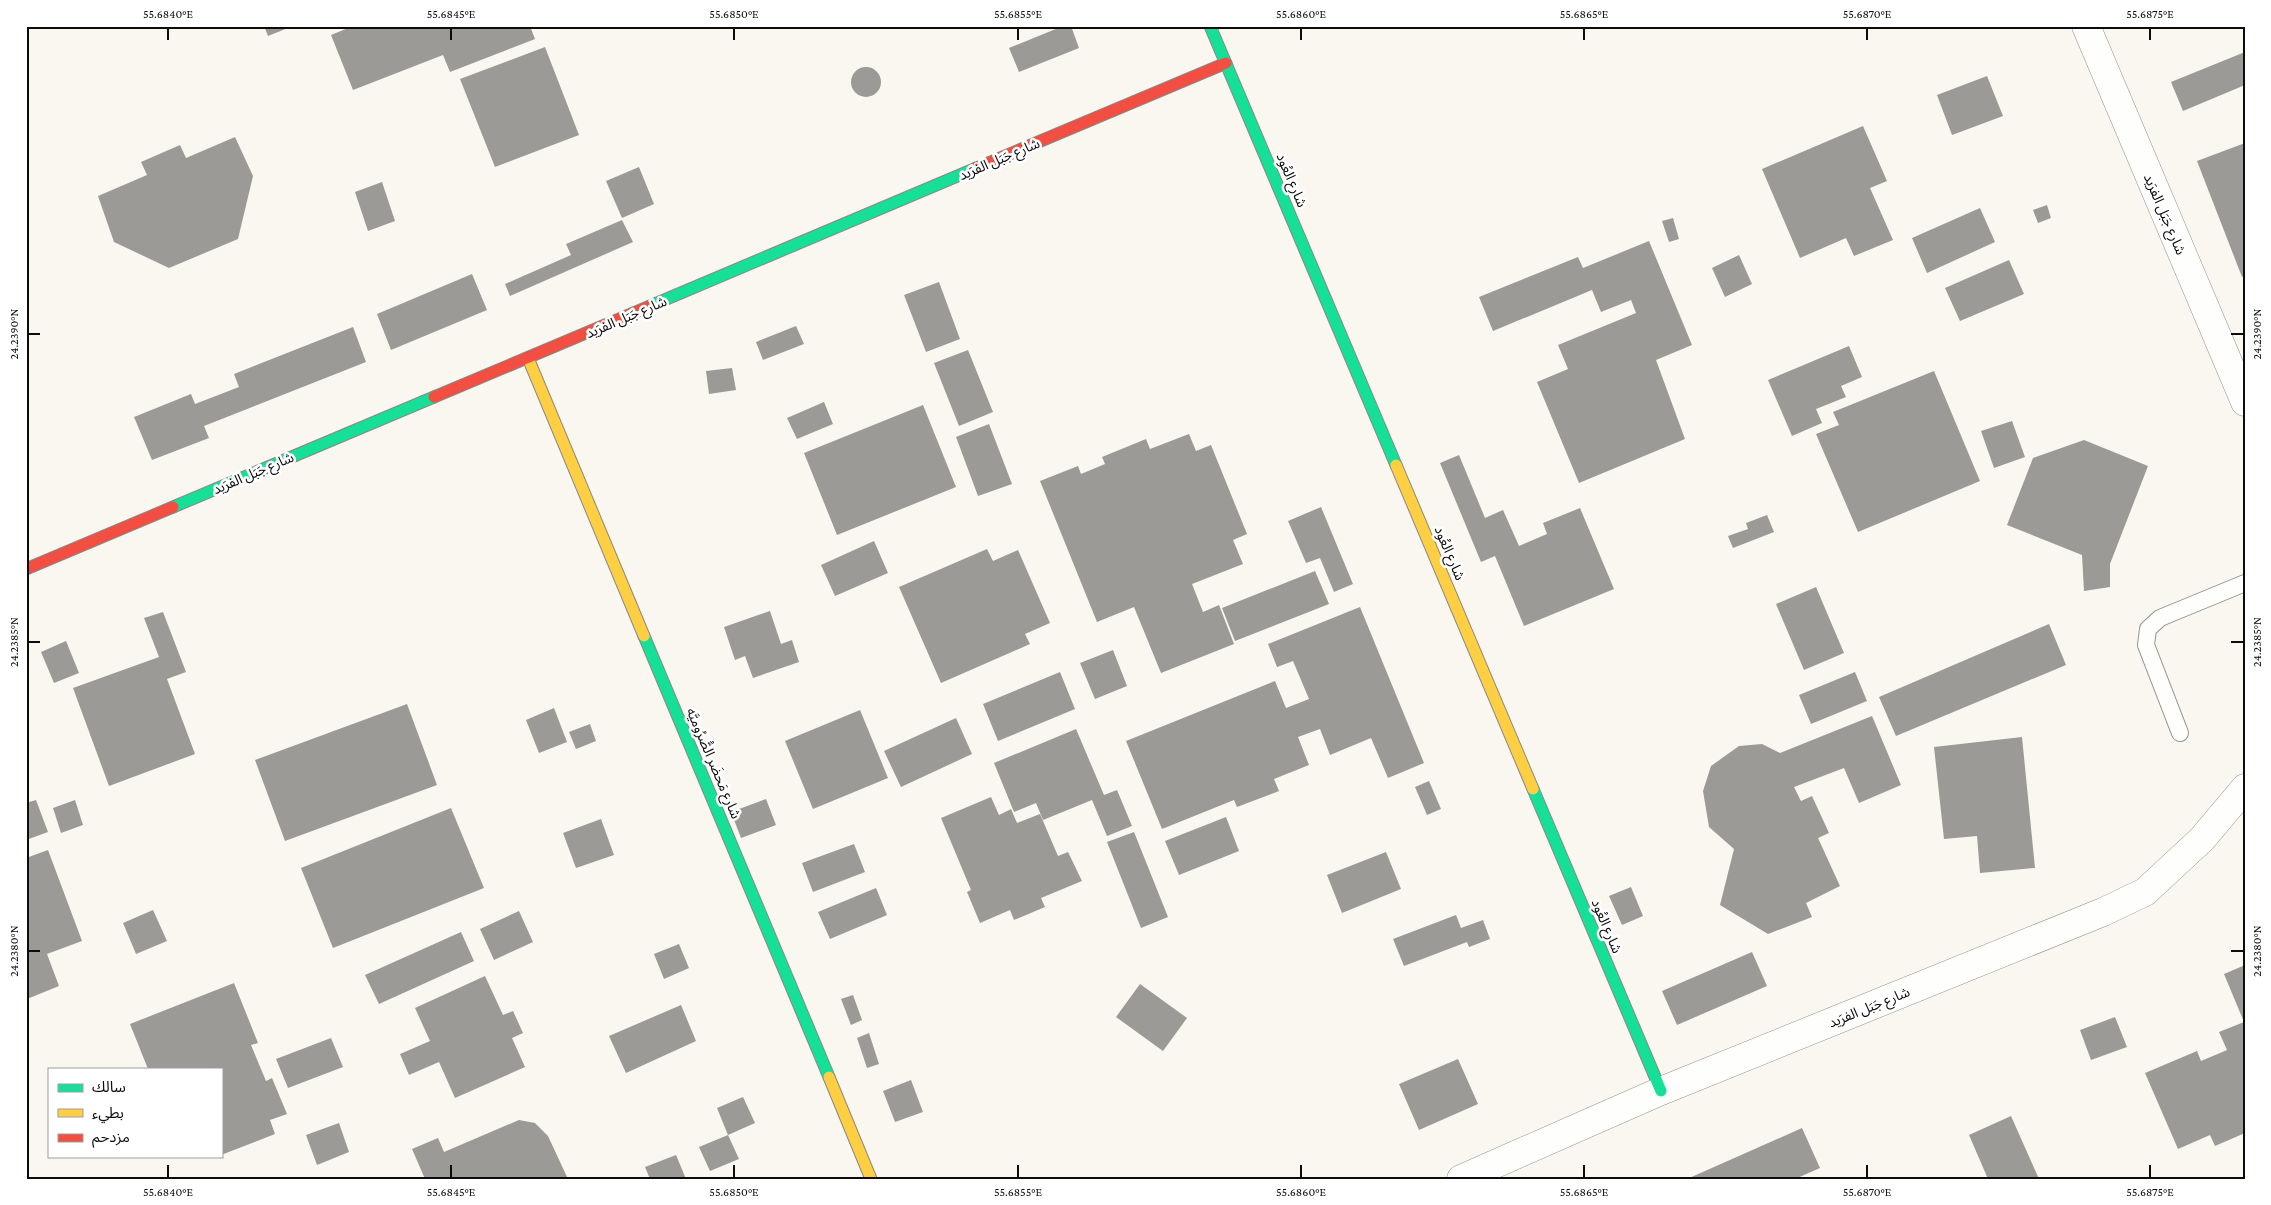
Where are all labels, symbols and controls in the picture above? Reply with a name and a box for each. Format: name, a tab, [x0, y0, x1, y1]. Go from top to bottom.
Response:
text: 55.6840°E	[143, 7, 193, 21]
text: 55.6845°E	[427, 7, 476, 21]
text: 55.6850°E	[709, 7, 759, 21]
text: 55.6855°E	[994, 7, 1042, 21]
text: 55.6860°E	[1276, 7, 1326, 21]
text: 55.6865°E	[1560, 7, 1609, 21]
text: 55.6870°E	[1843, 7, 1892, 21]
text: 55.6875°E	[2126, 7, 2174, 21]
street label: شارع جَبَل الفرَيد	[956, 135, 1043, 186]
street label: شارع العُود	[1271, 150, 1311, 211]
street label: شارع جَبَل الفرَيد	[2138, 171, 2189, 258]
street label: شارع جَبَل الفرَيد	[583, 293, 670, 344]
text: 24.2390°N	[7, 308, 21, 359]
text: 24.2390°N	[2250, 308, 2264, 359]
street label: شارع جَبَل الفرَيد	[210, 449, 297, 500]
street label: شارع العُود	[1429, 523, 1469, 584]
text: 24.2385°N	[7, 617, 21, 667]
text: 24.2385°N	[2250, 617, 2264, 667]
street label: شارع مَحضَر الصُّرُوميَّه	[681, 705, 745, 822]
street label: شارع العُود	[1586, 896, 1626, 957]
text: 24.2380°N	[7, 925, 21, 977]
text: 24.2380°N	[2250, 925, 2264, 977]
street label: شارع جَبَل الفرَيد	[1826, 983, 1913, 1033]
legend	[48, 1068, 222, 1158]
text: سالك	[92, 1079, 126, 1095]
text: بطيء	[92, 1105, 124, 1124]
text: مزدحم	[92, 1129, 130, 1148]
text: 55.6840°E	[143, 1185, 193, 1199]
text: 55.6845°E	[427, 1185, 476, 1199]
text: 55.6850°E	[709, 1185, 759, 1199]
text: 55.6855°E	[994, 1185, 1042, 1199]
text: 55.6860°E	[1276, 1185, 1326, 1199]
text: 55.6865°E	[1560, 1185, 1609, 1199]
text: 55.6870°E	[1843, 1185, 1892, 1199]
text: 55.6875°E	[2126, 1185, 2174, 1199]

